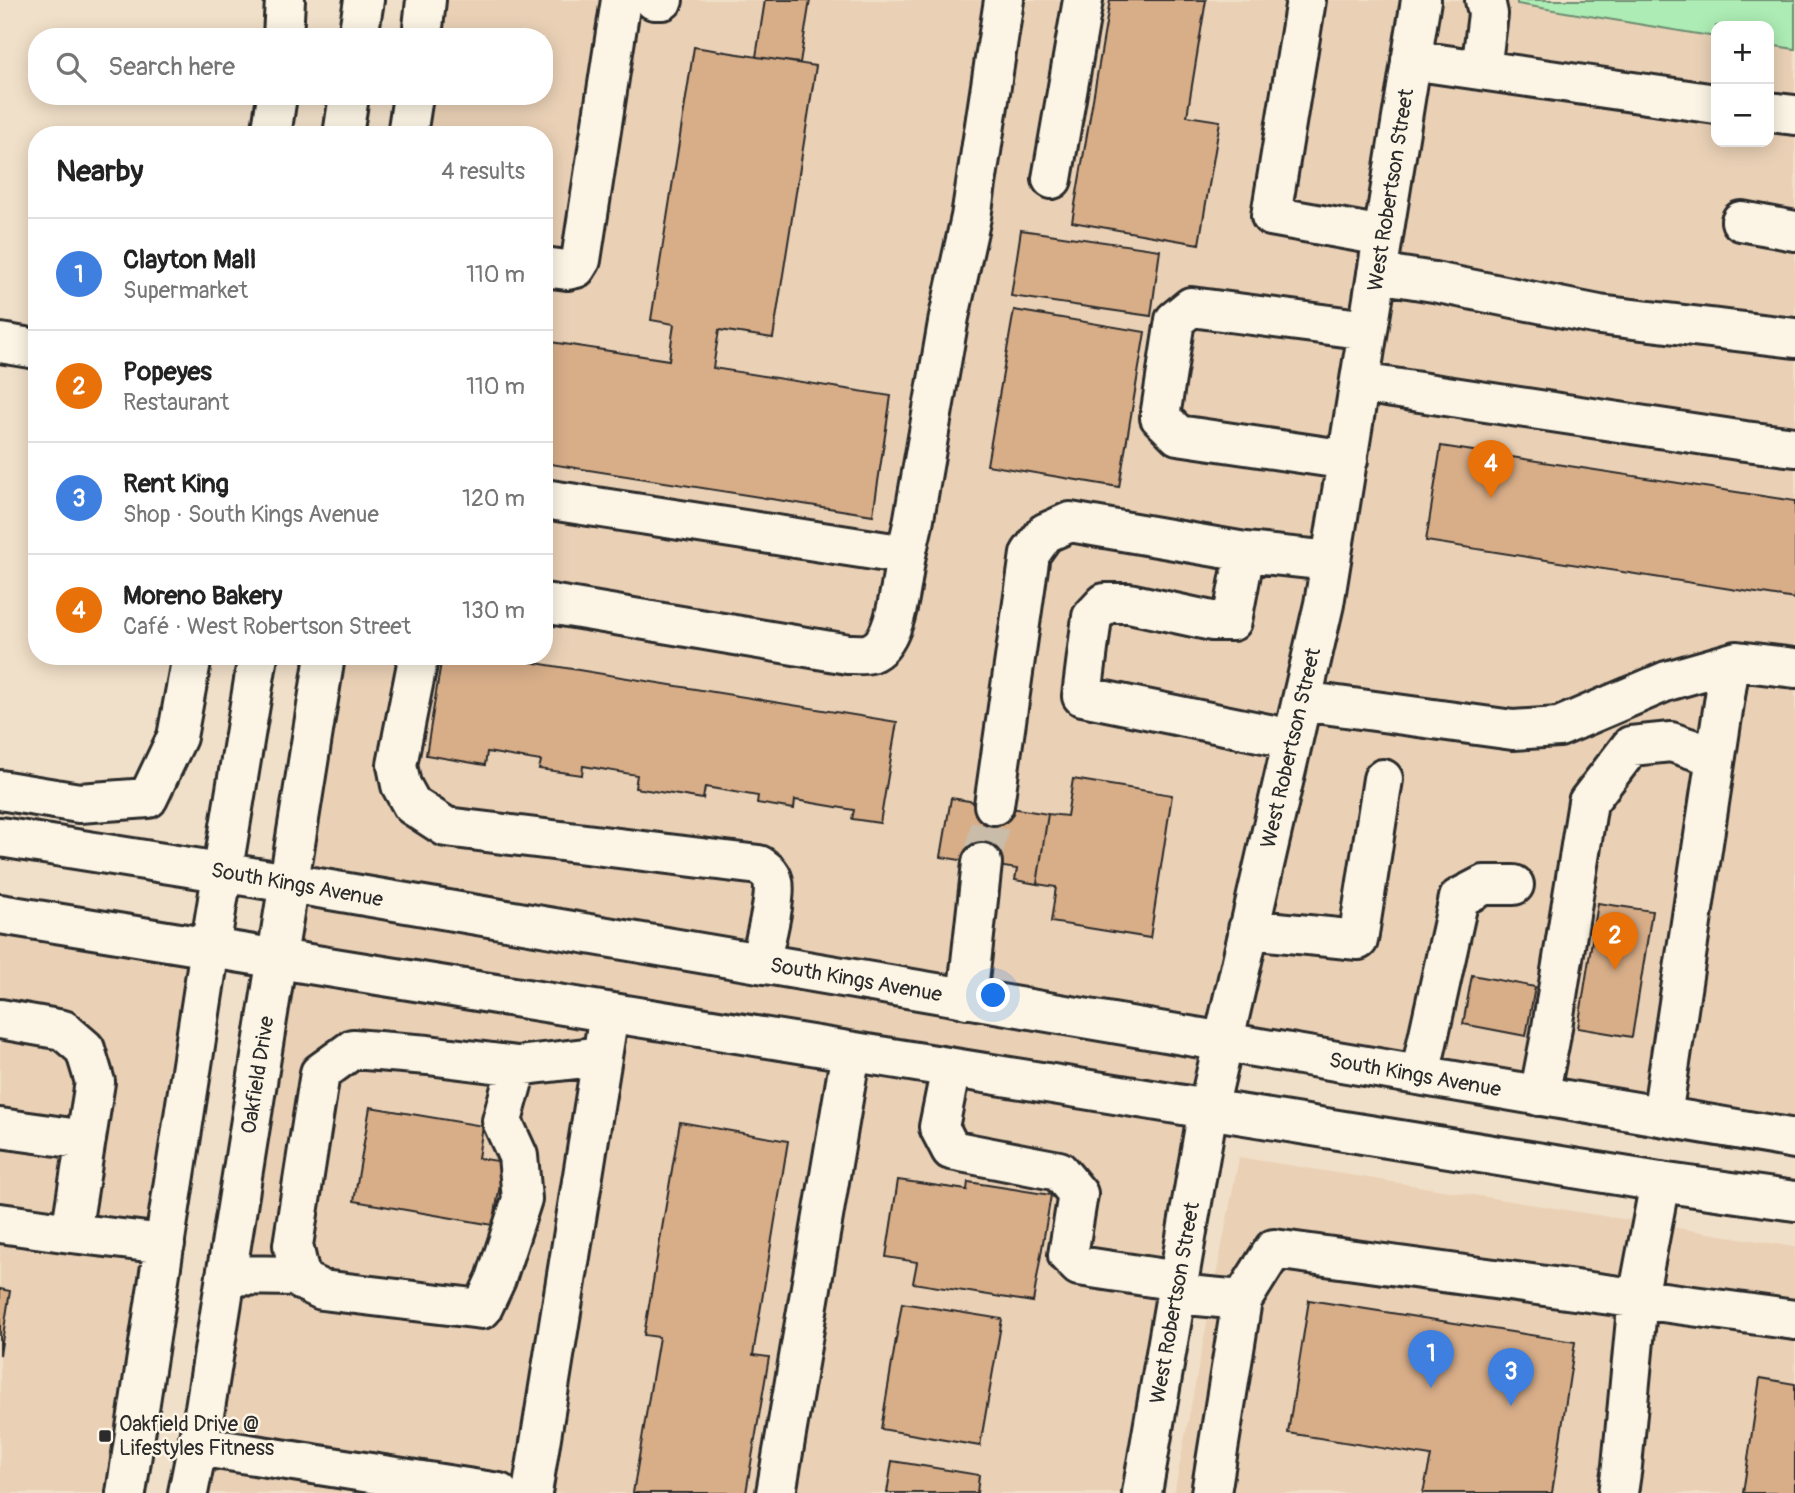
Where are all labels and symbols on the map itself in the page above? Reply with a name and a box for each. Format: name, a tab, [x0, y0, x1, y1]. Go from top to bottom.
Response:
street label: West Robertson Street	[1362, 86, 1420, 293]
pin: 4	[1468, 440, 1514, 498]
street label: West Robertson Street	[1255, 645, 1327, 851]
street label: South Kings Avenue	[209, 857, 386, 914]
pin: 2	[1592, 912, 1638, 970]
street label: South Kings Avenue	[768, 952, 945, 1009]
your location	[976, 978, 1010, 1012]
street label: Oakfield Drive	[235, 1013, 281, 1136]
street label: South Kings Avenue	[1327, 1047, 1504, 1104]
street label: West Robertson Street	[1144, 1199, 1206, 1406]
pin: 1	[1408, 1330, 1454, 1388]
pin: 3	[1488, 1348, 1534, 1406]
place label: Oakfield Drive @ Lifestyles Fitness	[119, 1411, 275, 1462]
marker: Oakfield Drive @ Lifestyles Fitness	[97, 1428, 113, 1444]

